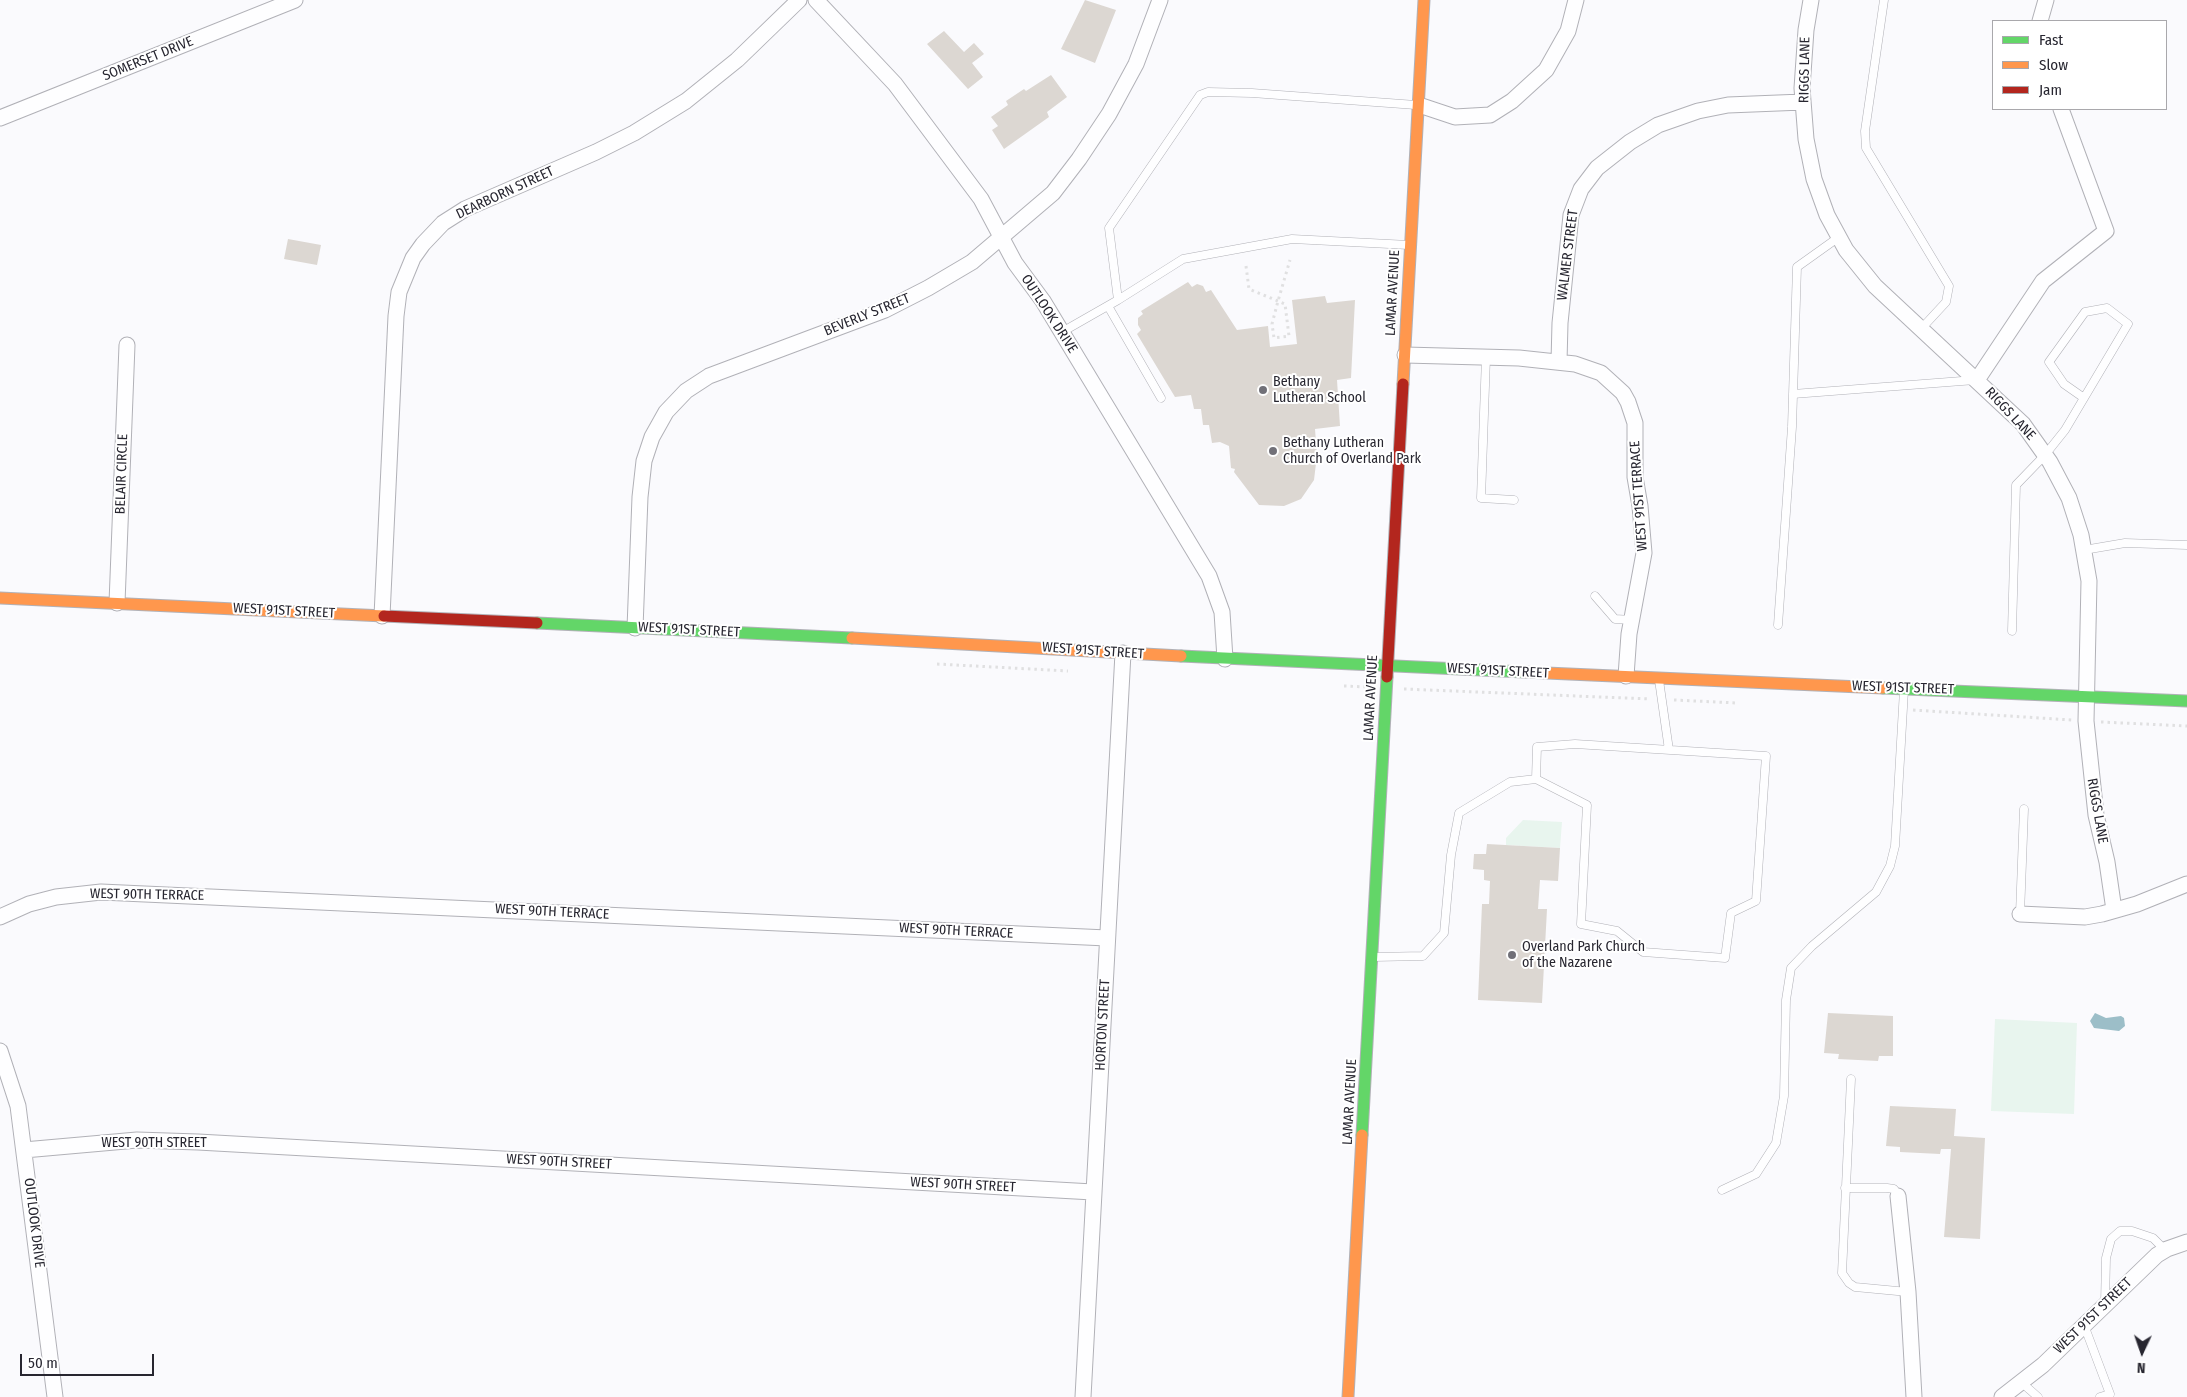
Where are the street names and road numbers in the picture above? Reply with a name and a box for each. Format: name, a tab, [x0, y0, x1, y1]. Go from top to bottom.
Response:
street label: SOMERSET DRIVE	[100, 33, 196, 85]
street label: RIGGS LANE	[1796, 37, 1814, 103]
street label: DEARBORN STREET	[453, 163, 557, 223]
street label: WALMER STREET	[1554, 208, 1582, 302]
street label: LAMAR AVENUE	[1382, 250, 1404, 336]
street label: OUTLOOK DRIVE	[1017, 271, 1081, 357]
street label: BEVERLY STREET	[822, 290, 912, 340]
street label: RIGGS LANE	[1981, 384, 2039, 444]
street label: BELAIR CIRCLE	[112, 433, 132, 515]
street label: WEST 91ST TERRACE	[1627, 440, 1651, 552]
street label: WEST 91ST STREET	[233, 600, 335, 622]
street label: WEST 91ST STREET	[638, 619, 740, 641]
street label: WEST 91ST STREET	[1041, 639, 1145, 663]
street label: LAMAR AVENUE	[1360, 655, 1382, 741]
street label: WEST 91ST STREET	[1447, 660, 1549, 682]
street label: WEST 91ST STREET	[1852, 678, 1954, 698]
street label: RIGGS LANE	[2083, 777, 2111, 845]
street label: WEST 90TH TERRACE	[90, 886, 204, 904]
street label: WEST 90TH TERRACE	[494, 901, 610, 923]
street label: WEST 90TH TERRACE	[898, 920, 1014, 942]
street label: HORTON STREET	[1092, 979, 1114, 1071]
street label: LAMAR AVENUE	[1339, 1059, 1361, 1145]
street label: WEST 90TH STREET	[101, 1135, 207, 1151]
street label: WEST 90TH STREET	[506, 1151, 612, 1173]
street label: WEST 90TH STREET	[910, 1174, 1016, 1196]
street label: OUTLOOK DRIVE	[20, 1177, 48, 1269]
street label: WEST 91ST STREET	[2050, 1274, 2136, 1358]

